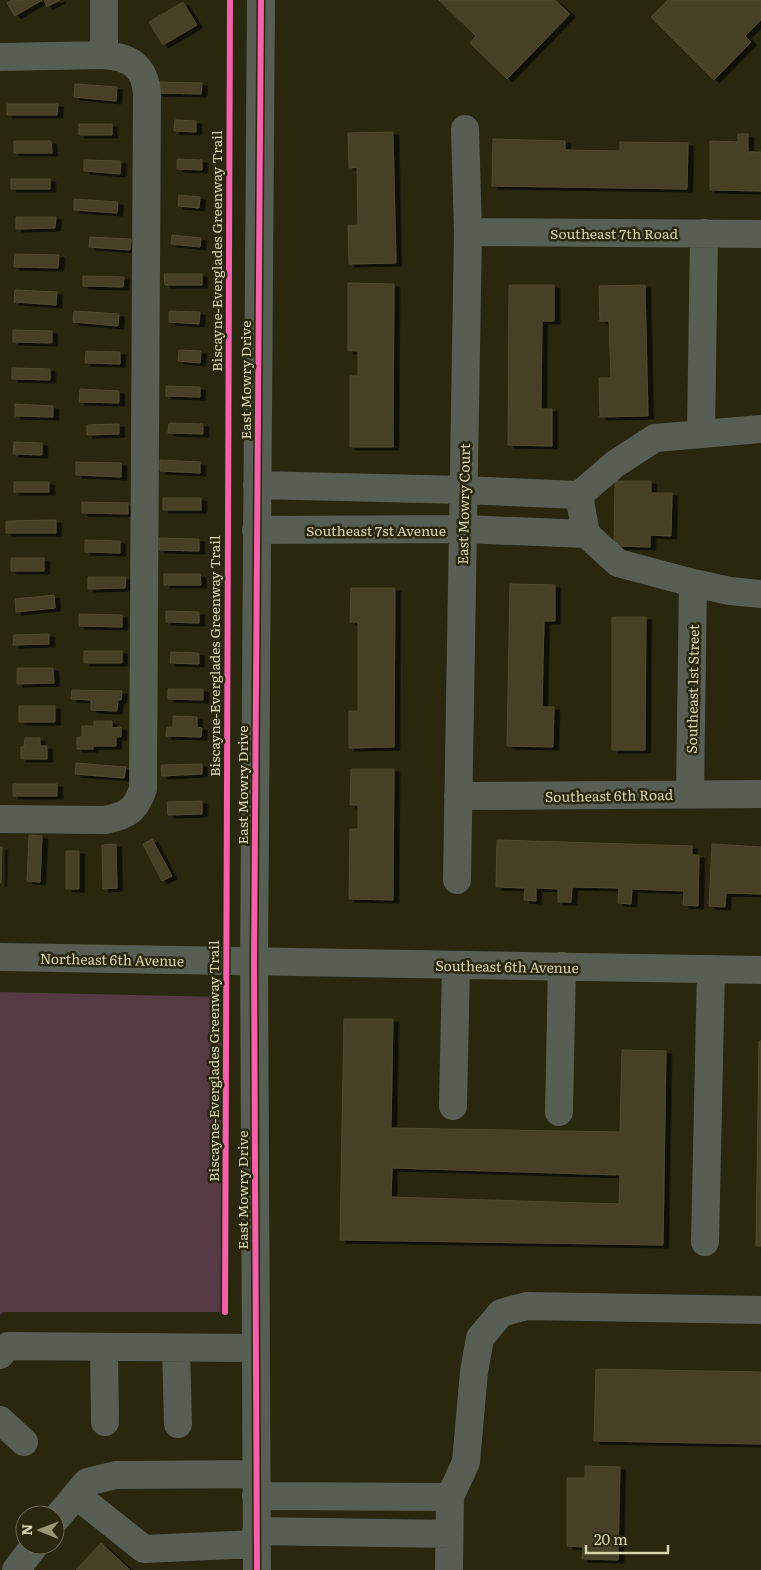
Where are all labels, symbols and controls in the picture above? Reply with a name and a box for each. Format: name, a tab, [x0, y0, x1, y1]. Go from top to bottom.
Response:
street label: Biscayne-Everglades Greenway Trail	[206, 130, 226, 372]
street label: Southeast 7th Road	[550, 223, 678, 243]
street label: East Mowry Drive	[235, 320, 255, 440]
street label: East Mowry Court	[452, 443, 474, 565]
street label: Southeast 7st Avenue	[306, 520, 446, 540]
street label: Biscayne-Everglades Greenway Trail	[204, 535, 224, 777]
street label: Southeast 1st Street	[681, 624, 703, 754]
street label: East Mowry Drive	[232, 725, 252, 845]
street label: Southeast 6th Road	[545, 784, 674, 806]
street label: Biscayne-Everglades Greenway Trail	[203, 940, 223, 1182]
street label: Northeast 6th Avenue	[40, 948, 184, 970]
street label: Southeast 6th Avenue	[435, 955, 579, 977]
street label: East Mowry Drive	[232, 1130, 252, 1250]
north arrow	[15, 1505, 65, 1555]
scale bar	[586, 1522, 668, 1554]
text: N	[16, 1523, 36, 1536]
text: 20 m	[594, 1527, 628, 1550]

